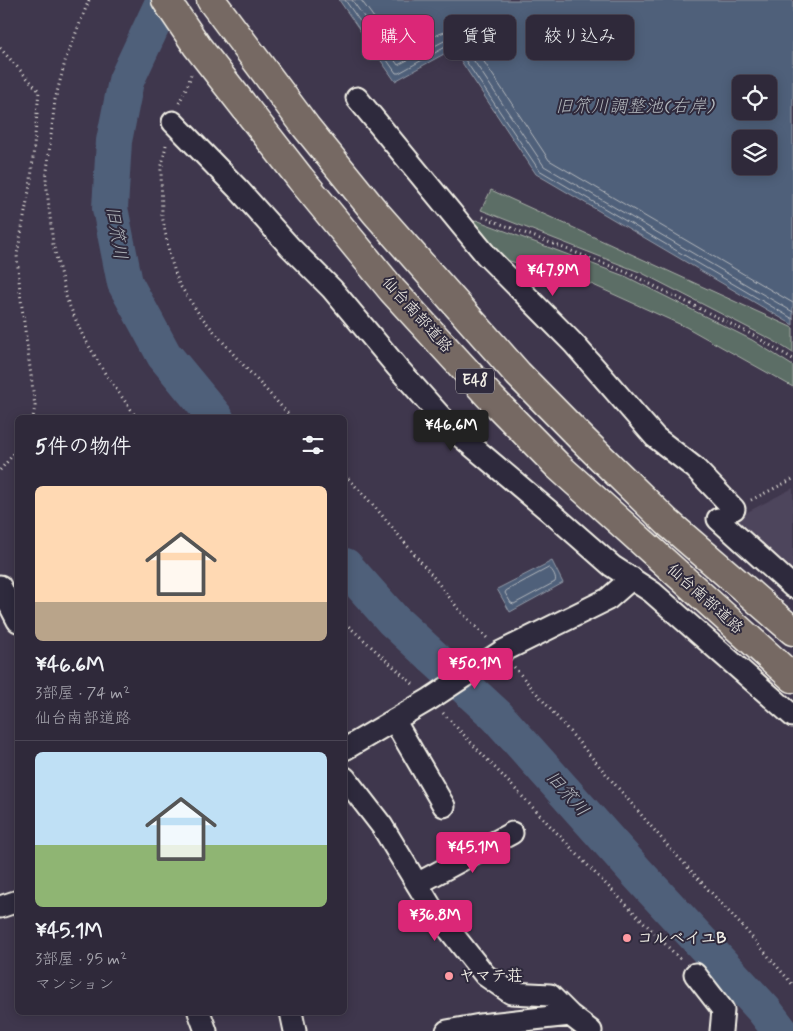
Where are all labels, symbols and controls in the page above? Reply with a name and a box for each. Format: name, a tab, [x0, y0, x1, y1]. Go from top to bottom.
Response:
chip: 購入	[362, 15, 434, 60]
chip: 賃貸	[444, 15, 516, 60]
chip: 絞り込み	[526, 15, 634, 60]
map controls	[732, 75, 777, 175]
button: locate	[732, 75, 777, 120]
water label: 旧笊川調整池(右岸)	[555, 95, 716, 119]
button: layers	[732, 130, 777, 175]
water label: 旧笊川	[100, 204, 132, 262]
pin: ¥47.9M	[512, 254, 594, 297]
text: ¥47.9M	[527, 260, 579, 281]
street label: 仙台南部道路	[377, 272, 457, 358]
road number: E48	[456, 368, 494, 394]
pin: ¥46.6M	[410, 410, 492, 452]
text: ¥46.6M	[425, 415, 477, 436]
icon: filters	[299, 431, 327, 459]
text: 5件の物件	[35, 433, 132, 461]
icon: home	[136, 519, 226, 609]
street label: 仙台南部道路	[662, 559, 748, 639]
pin: ¥50.1M	[434, 648, 516, 690]
text: ¥46.6M	[35, 651, 105, 679]
text: ¥50.1M	[449, 653, 501, 674]
text: 3部屋 · 74 m²	[35, 683, 130, 704]
text: 仙台南部道路	[35, 708, 131, 729]
water label: 旧笊川	[540, 766, 594, 822]
icon: home	[136, 784, 226, 874]
pin: ¥45.1M	[432, 832, 514, 874]
text: ¥45.1M	[447, 837, 499, 858]
pin: ¥36.8M	[394, 900, 476, 942]
text: ¥36.8M	[409, 905, 461, 926]
text: ¥45.1M	[35, 917, 103, 945]
place label: コルベイユB	[637, 928, 727, 949]
marker: コルベイユB	[621, 932, 633, 944]
text: 3部屋 · 95 m²	[35, 949, 127, 970]
place label: ヤマテ荘	[459, 966, 523, 987]
marker: ヤマテ荘	[443, 970, 455, 982]
text: マンション	[35, 974, 114, 995]

